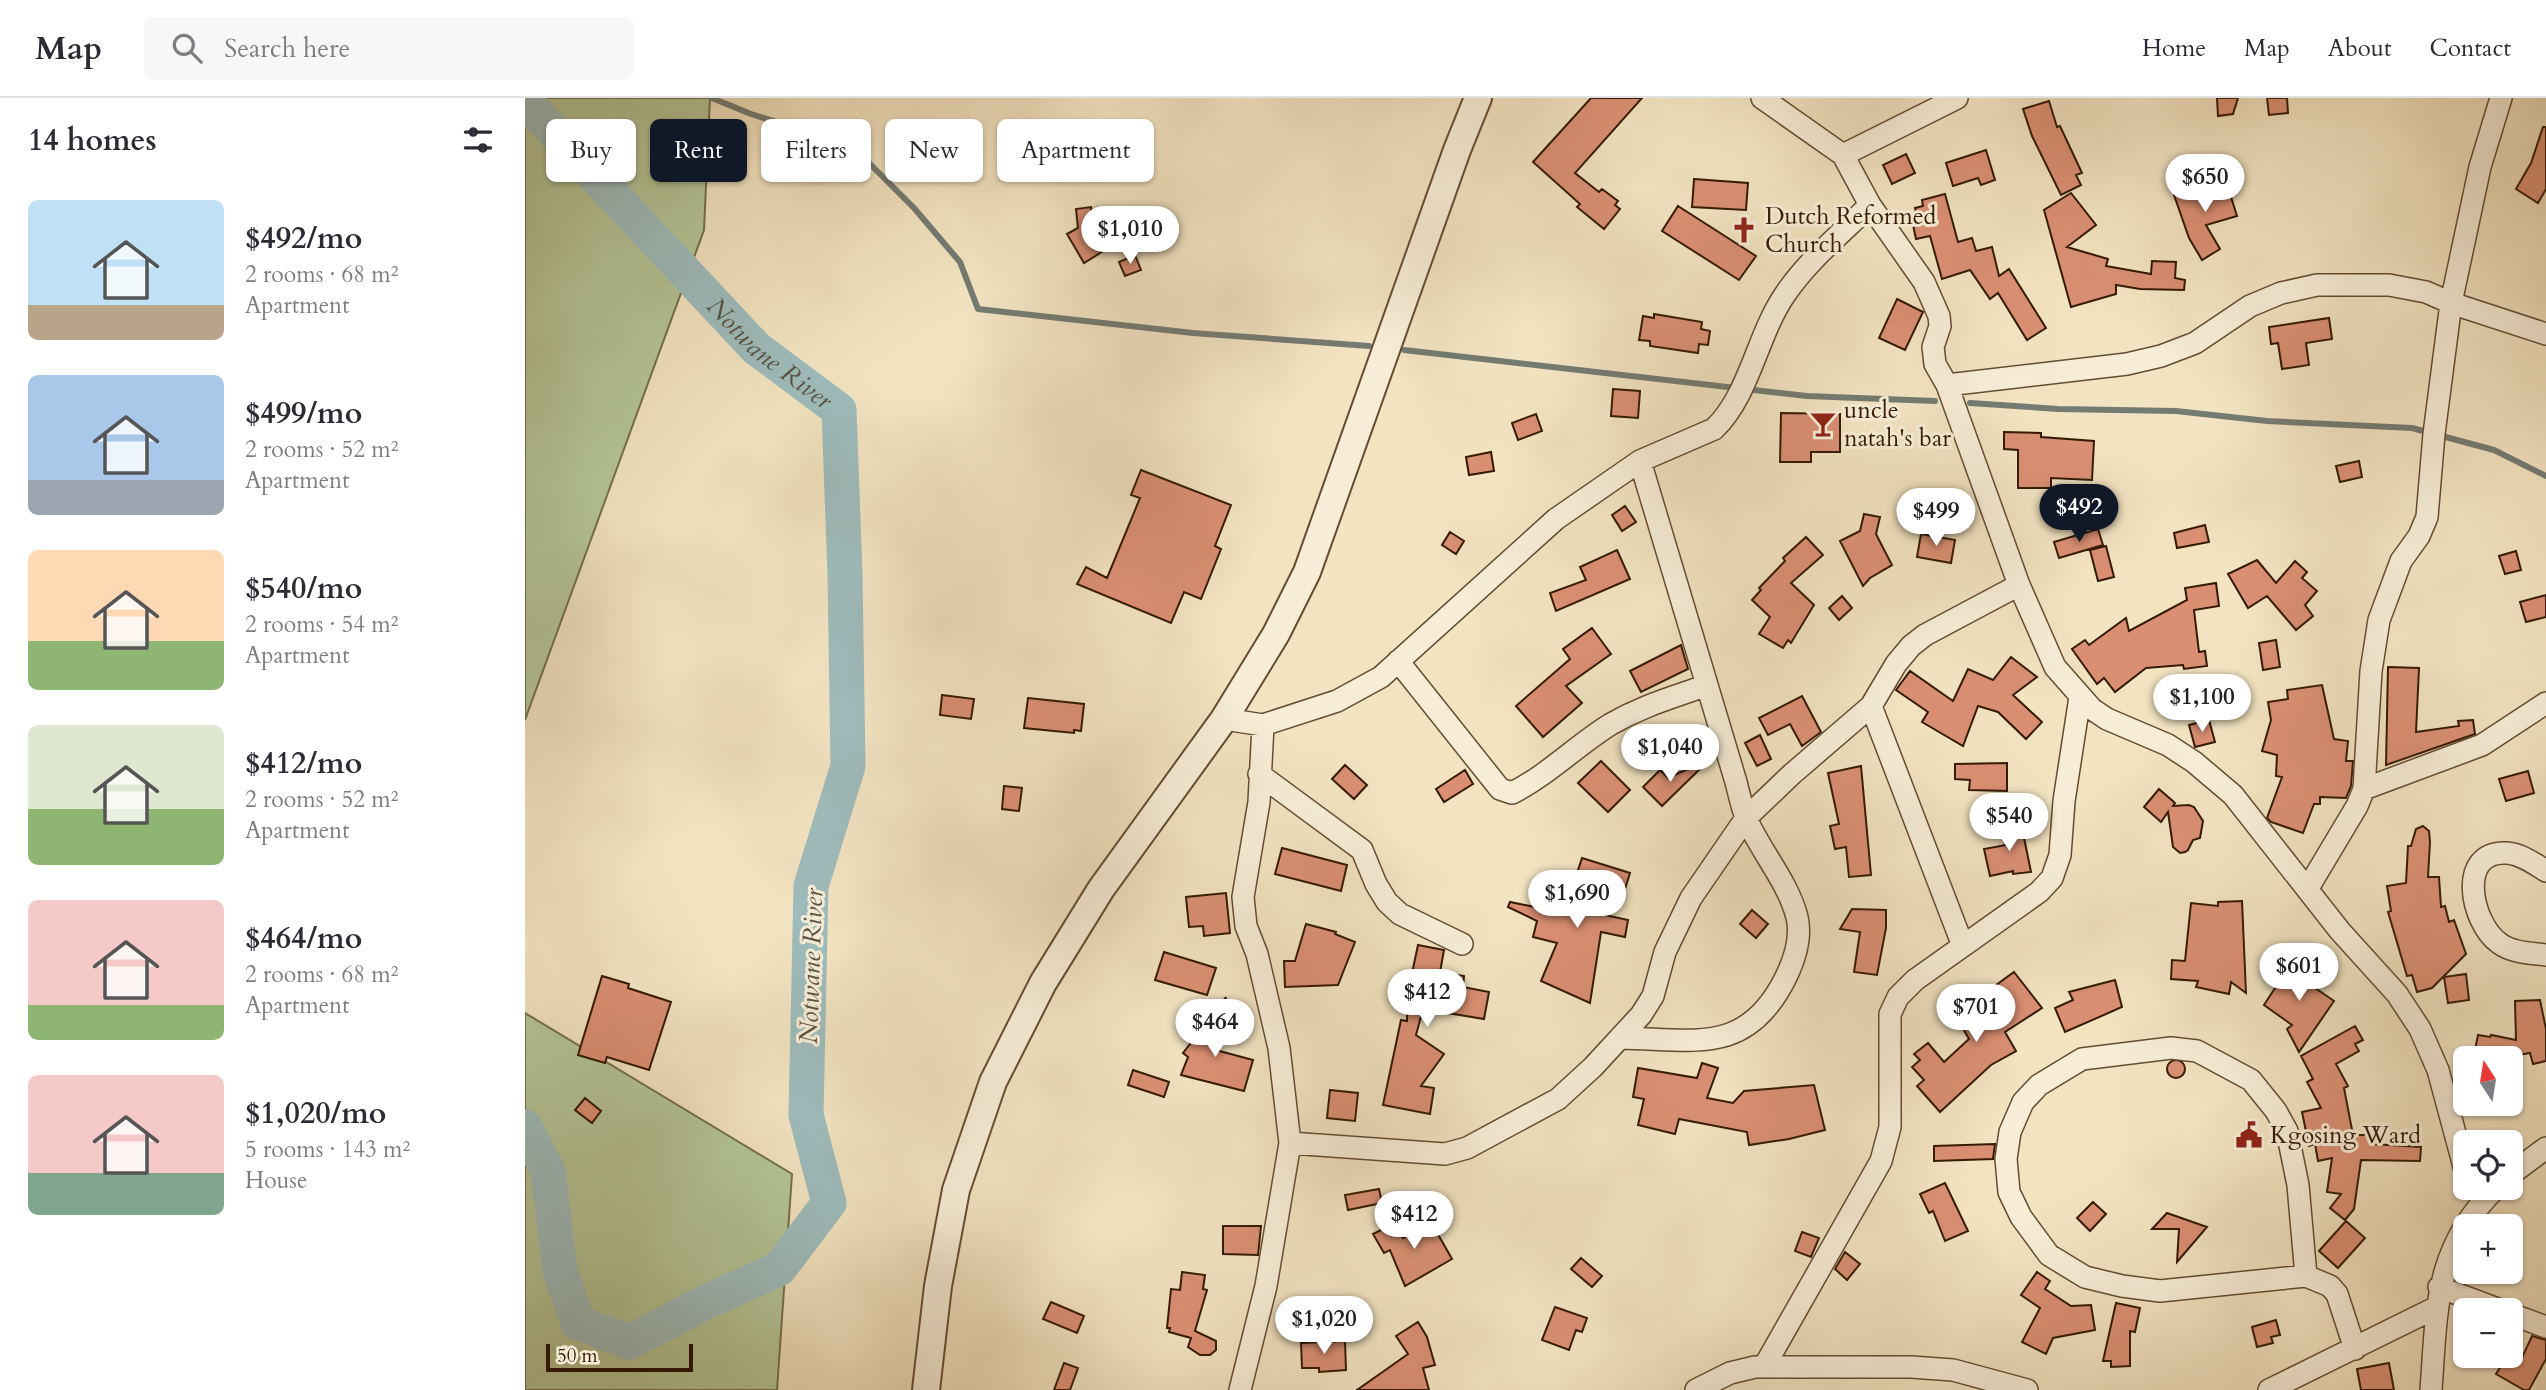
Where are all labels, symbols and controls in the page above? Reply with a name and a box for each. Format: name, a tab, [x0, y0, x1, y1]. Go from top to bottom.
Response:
search box	[144, 17, 634, 80]
text: Map	[35, 26, 102, 71]
icon: search	[168, 29, 206, 67]
text: Search here	[224, 31, 350, 66]
text: Home	[2142, 32, 2206, 65]
text: Map	[2244, 32, 2290, 65]
text: About	[2328, 32, 2392, 65]
text: Contact	[2430, 32, 2511, 65]
chip: Buy	[546, 119, 636, 182]
chip: Rent	[650, 119, 747, 182]
chip: Filters	[761, 119, 871, 182]
chip: New	[885, 119, 983, 182]
chip: Apartment	[997, 119, 1154, 182]
text: 14 homes	[28, 120, 157, 161]
icon: filters	[459, 121, 497, 159]
pin: $650	[2164, 155, 2246, 214]
text: $650	[2181, 161, 2229, 192]
place label: Dutch Reformed Church	[1765, 200, 1937, 261]
pin: $1,010	[1073, 206, 1187, 266]
text: $1,010	[1097, 213, 1163, 244]
church icon: Dutch Reformed Church	[1729, 215, 1759, 245]
text: $492/mo	[245, 218, 362, 259]
icon: home	[84, 228, 168, 312]
text: 2 rooms · 68 m²	[245, 259, 398, 290]
water label: Notwane River	[700, 289, 841, 418]
text: Apartment	[245, 290, 349, 321]
text: $499/mo	[245, 393, 362, 434]
place label: uncle natah's bar	[1844, 394, 1951, 455]
icon: home	[84, 403, 168, 487]
bar icon: uncle natah's bar	[1808, 409, 1838, 439]
text: 2 rooms · 52 m²	[245, 434, 398, 465]
text: Apartment	[245, 465, 349, 496]
pin: $492	[2038, 484, 2120, 544]
pin: $499	[1895, 489, 1977, 548]
text: $492	[2055, 491, 2103, 522]
text: $499	[1912, 495, 1960, 526]
text: $540/mo	[245, 568, 362, 609]
icon: home	[84, 578, 168, 662]
text: 2 rooms · 54 m²	[245, 609, 398, 640]
text: Apartment	[245, 640, 349, 671]
pin: $1,100	[2145, 674, 2259, 734]
text: $1,100	[2169, 681, 2235, 712]
pin: $1,040	[1613, 724, 1727, 784]
text: $1,040	[1637, 731, 1703, 762]
text: $412/mo	[245, 743, 362, 784]
icon: home	[84, 753, 168, 837]
text: 2 rooms · 52 m²	[245, 784, 398, 815]
pin: $540	[1968, 794, 2050, 853]
text: $540	[1985, 800, 2033, 831]
text: Apartment	[245, 815, 349, 846]
pin: $1,690	[1520, 870, 1634, 930]
text: $1,690	[1544, 877, 1610, 908]
water label: Notwane River	[791, 886, 831, 1044]
text: $464/mo	[245, 918, 362, 959]
icon: home	[84, 928, 168, 1012]
pin: $601	[2258, 944, 2340, 1003]
text: $601	[2275, 950, 2323, 981]
text: 2 rooms · 68 m²	[245, 959, 398, 990]
pin: $412	[1386, 970, 1468, 1029]
text: $412	[1403, 976, 1451, 1007]
pin: $701	[1935, 984, 2017, 1044]
text: Apartment	[245, 990, 349, 1021]
text: $701	[1952, 991, 2000, 1022]
pin: $464	[1174, 1000, 1256, 1059]
text: $464	[1191, 1006, 1239, 1037]
north arrow	[2453, 1046, 2523, 1116]
map controls	[2453, 1046, 2523, 1368]
text: $1,020/mo	[245, 1093, 386, 1134]
icon: home	[84, 1103, 168, 1187]
place label: Kgosing Ward	[2270, 1119, 2421, 1152]
public building icon: Kgosing Ward	[2234, 1120, 2264, 1150]
button: locate	[2453, 1130, 2523, 1200]
text: 5 rooms · 143 m²	[245, 1134, 410, 1165]
text: House	[245, 1165, 307, 1196]
pin: $412	[1373, 1192, 1455, 1251]
text: $412	[1390, 1198, 1438, 1229]
button: +	[2453, 1214, 2523, 1284]
pin: $1,020	[1267, 1296, 1381, 1356]
button: −	[2453, 1298, 2523, 1368]
text: $1,020	[1291, 1303, 1357, 1334]
scale bar	[546, 1341, 693, 1373]
text: 50 m	[557, 1343, 598, 1369]

